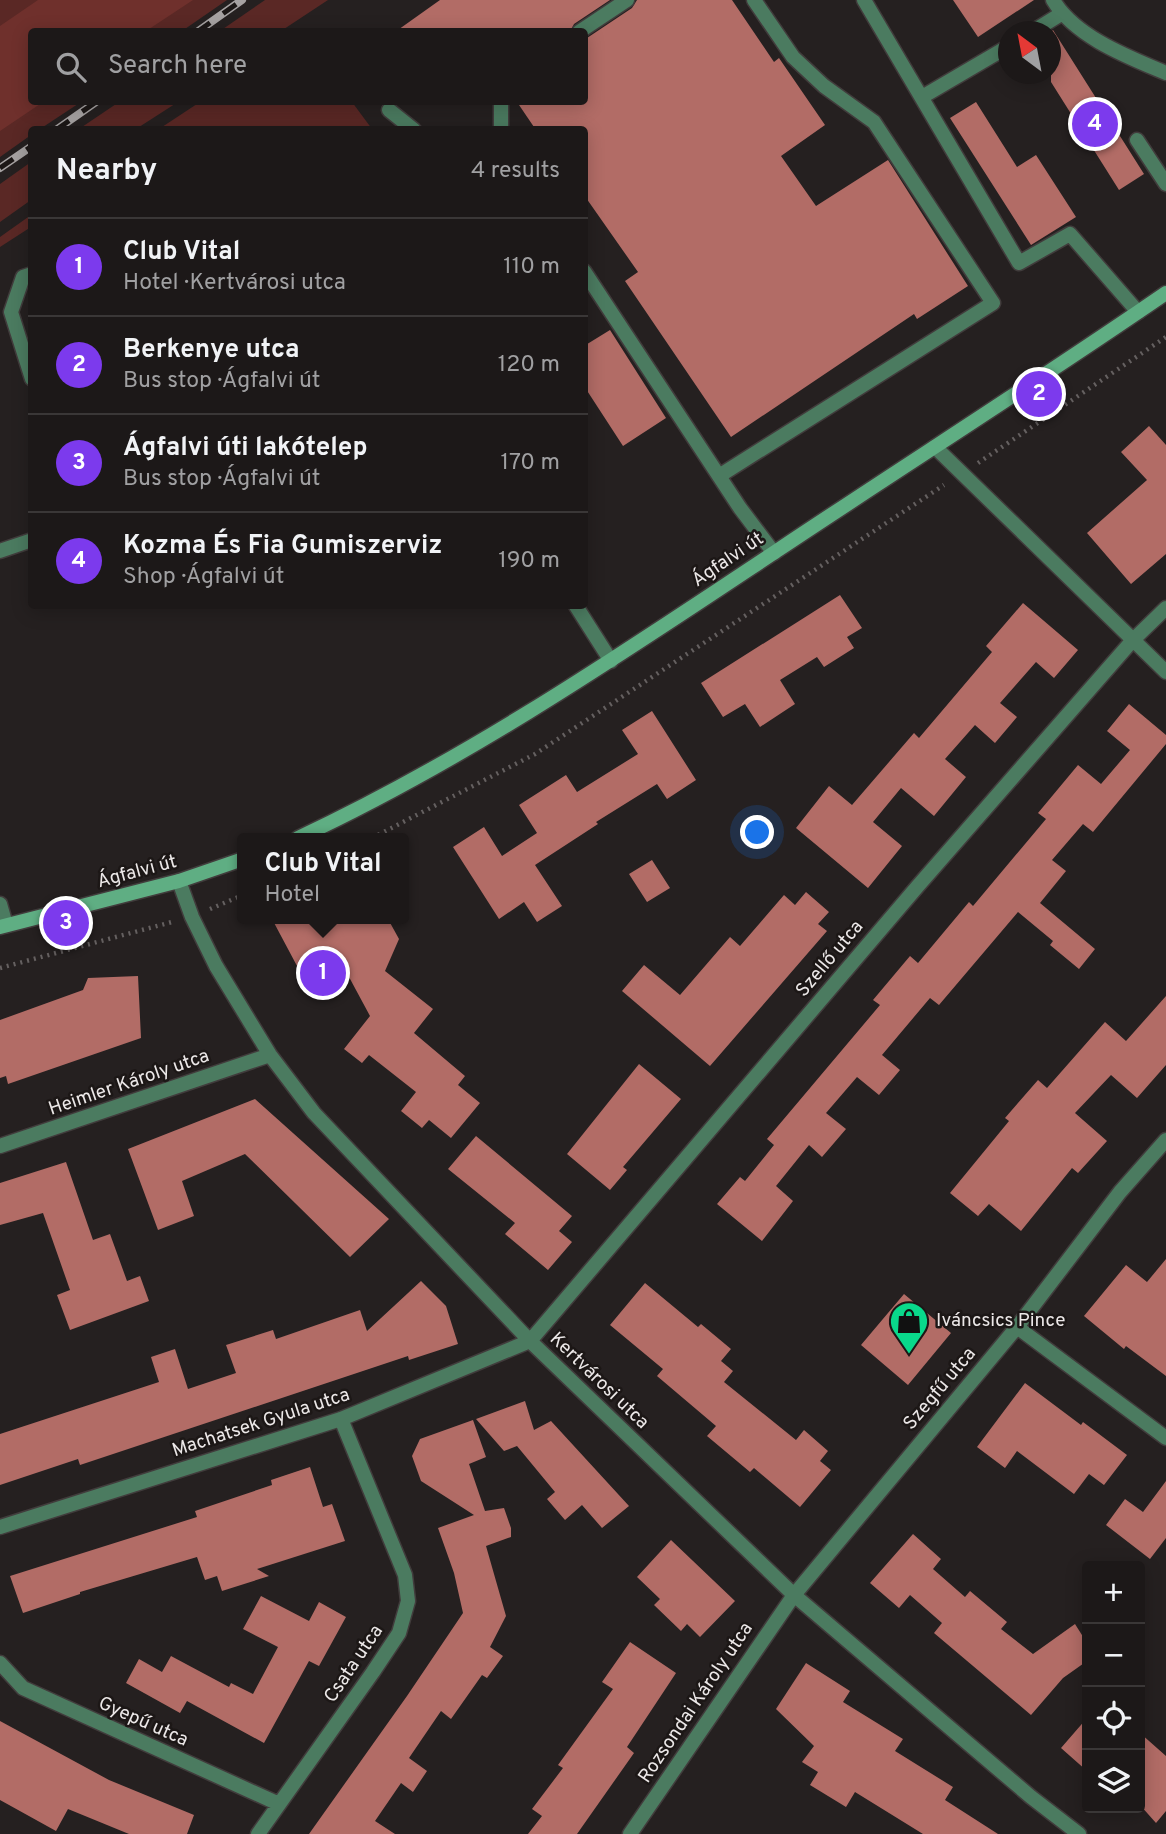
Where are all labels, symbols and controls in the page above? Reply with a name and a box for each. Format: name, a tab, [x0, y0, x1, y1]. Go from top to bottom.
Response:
north arrow	[998, 21, 1061, 84]
search box	[28, 28, 588, 105]
icon: search	[52, 48, 90, 86]
text: Search here	[108, 50, 247, 83]
pin: 4	[1072, 98, 1118, 150]
text: Nearby	[56, 153, 157, 190]
text: 4 results	[471, 157, 560, 186]
text: Club Vital	[123, 236, 240, 269]
text: 1	[74, 253, 84, 282]
text: 110 m	[503, 253, 560, 282]
text: Hotel · Kertvárosi utca	[123, 269, 346, 298]
text: Berkenye utca	[123, 334, 299, 367]
text: 2	[72, 351, 86, 380]
text: 120 m	[498, 351, 560, 380]
text: Bus stop · Ágfalvi út	[123, 367, 321, 396]
pin: 2	[1016, 368, 1062, 420]
text: Ágfalvi úti lakótelep	[123, 432, 367, 465]
text: 3	[72, 449, 86, 478]
text: 170 m	[501, 449, 560, 478]
text: Bus stop · Ágfalvi út	[123, 465, 321, 494]
street label: Ágfalvi út	[687, 526, 769, 593]
text: Kozma És Fia Gumiszerviz	[123, 530, 442, 563]
text: 4	[72, 547, 86, 576]
text: 190 m	[498, 547, 560, 576]
text: Shop · Ágfalvi út	[123, 563, 284, 592]
your location	[740, 815, 774, 849]
popup	[237, 833, 409, 924]
text: Club Vital	[264, 848, 382, 881]
street label: Ágfalvi út	[94, 849, 179, 894]
text: Hotel	[264, 881, 320, 910]
pin: 3	[43, 897, 89, 949]
street label: Szellő utca	[791, 916, 869, 1002]
pin: 1	[300, 947, 346, 999]
street label: Heimler Károly utca	[46, 1044, 212, 1122]
shop icon: Iváncsics Pince	[888, 1300, 930, 1355]
place label: Iváncsics Pince	[936, 1309, 1065, 1333]
street label: Kertvárosi utca	[544, 1327, 654, 1435]
street label: Szegfű utca	[898, 1343, 982, 1435]
street label: Machatsek Gyula utca	[169, 1383, 353, 1463]
map controls	[1082, 1561, 1145, 1813]
button: +	[1082, 1561, 1145, 1624]
street label: Rozsondai Károly utca	[633, 1618, 759, 1788]
street label: Csata utca	[319, 1620, 389, 1708]
button: −	[1082, 1624, 1145, 1687]
button: locate	[1082, 1687, 1145, 1750]
street label: Gyepű utca	[94, 1692, 192, 1752]
button: layers	[1082, 1750, 1145, 1813]

